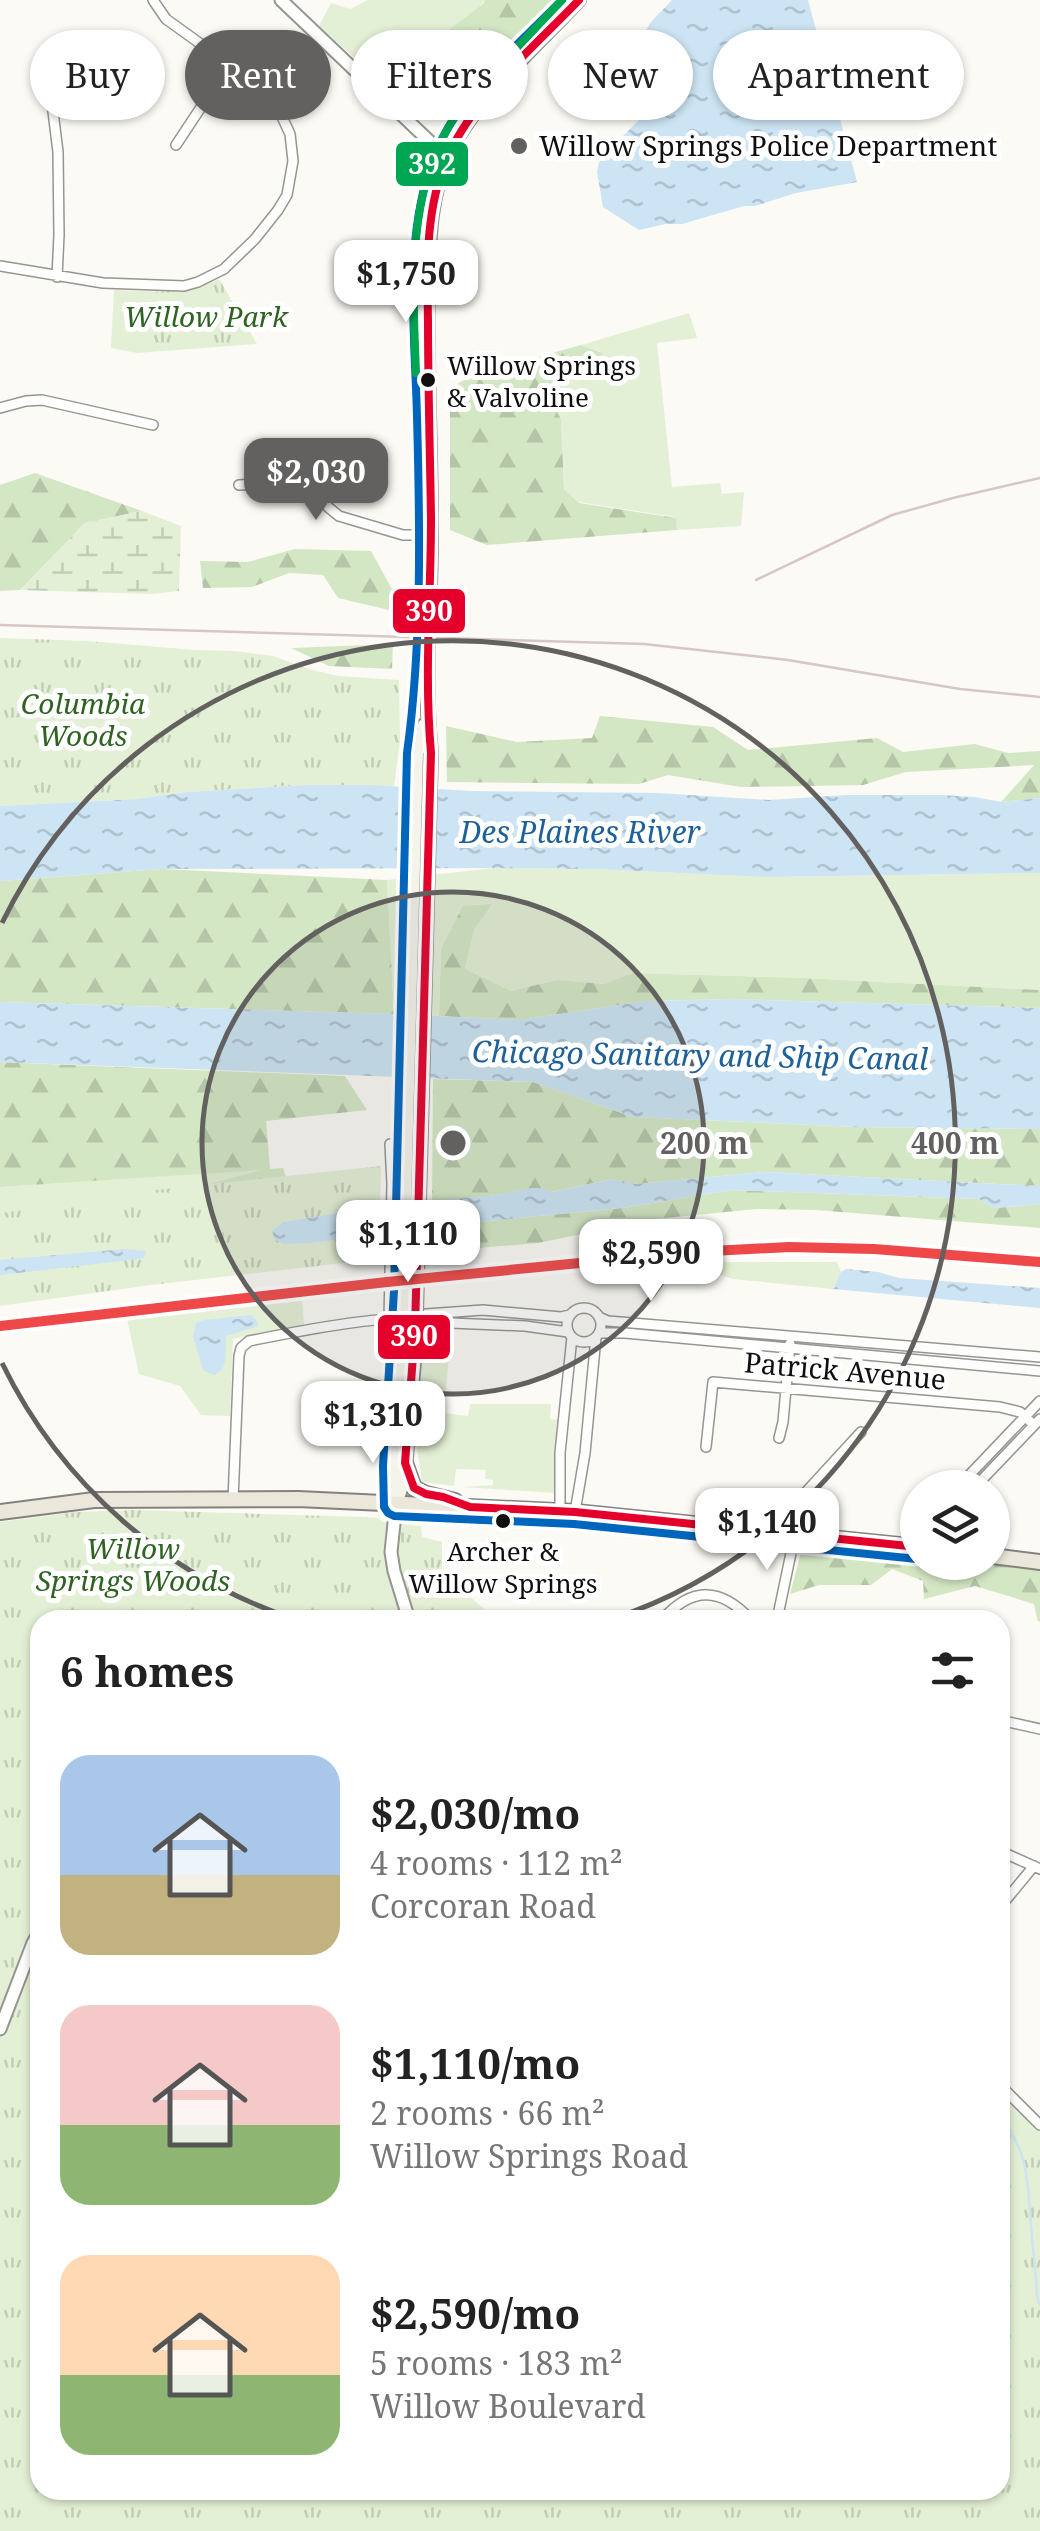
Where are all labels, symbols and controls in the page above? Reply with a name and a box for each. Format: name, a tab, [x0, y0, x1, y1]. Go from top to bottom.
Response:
chip: Buy	[30, 30, 165, 120]
chip: Rent	[185, 30, 331, 120]
chip: Filters	[351, 30, 528, 120]
chip: New	[548, 30, 693, 120]
chip: Apartment	[713, 30, 964, 120]
place label: Willow Springs Police Department	[539, 126, 997, 164]
marker: Willow Springs Police Department	[508, 135, 530, 157]
line badge: 392	[394, 140, 470, 188]
text: 392	[408, 144, 456, 182]
pin: $1,750	[325, 240, 487, 325]
text: $1,750	[356, 251, 456, 294]
park label: Willow Park	[124, 297, 289, 335]
place label: Willow Springs & Valvoline	[447, 347, 636, 415]
marker: Willow Springs & Valvoline	[418, 370, 438, 390]
pin: $2,030	[235, 438, 397, 523]
text: $2,030	[266, 449, 366, 492]
line badge: 390	[391, 587, 467, 635]
text: 390	[405, 591, 453, 629]
park label: Columbia Woods	[21, 684, 146, 754]
water label: Des Plaines River	[459, 811, 701, 852]
water label: Chicago Sanitary and Ship Canal	[472, 1030, 928, 1079]
text: 200 m	[660, 1122, 748, 1163]
text: 400 m	[911, 1122, 999, 1163]
centre of rings	[435, 1125, 471, 1161]
pin: $1,110	[327, 1200, 489, 1285]
text: $1,110	[358, 1211, 458, 1254]
pin: $2,590	[570, 1219, 732, 1304]
text: $2,590	[601, 1230, 701, 1273]
line badge: 390	[376, 1313, 452, 1361]
text: 390	[390, 1316, 438, 1354]
street label: Patrick Avenue	[743, 1342, 947, 1398]
pin: $1,310	[292, 1381, 454, 1466]
text: $1,310	[323, 1392, 423, 1435]
map controls	[900, 1470, 1010, 1580]
button: layers	[900, 1470, 1010, 1580]
pin: $1,140	[686, 1488, 848, 1573]
text: $1,140	[717, 1499, 817, 1542]
marker: Archer & Willow Springs	[493, 1511, 513, 1531]
park label: Willow Springs Woods	[36, 1529, 230, 1599]
place label: Archer & Willow Springs	[409, 1533, 598, 1601]
text: 6 homes	[60, 1642, 234, 1699]
icon: filters	[925, 1643, 980, 1698]
text: $2,030/mo	[370, 1784, 580, 1841]
icon: home	[140, 1795, 260, 1915]
text: 4 rooms · 112 m²	[370, 1841, 623, 1884]
text: Corcoran Road	[370, 1884, 596, 1927]
text: $1,110/mo	[370, 2034, 580, 2091]
icon: home	[140, 2045, 260, 2165]
text: 2 rooms · 66 m²	[370, 2091, 605, 2134]
text: Willow Springs Road	[370, 2134, 688, 2177]
text: $2,590/mo	[370, 2284, 580, 2341]
icon: home	[140, 2295, 260, 2415]
text: 5 rooms · 183 m²	[370, 2341, 623, 2384]
text: Willow Boulevard	[370, 2384, 646, 2427]

